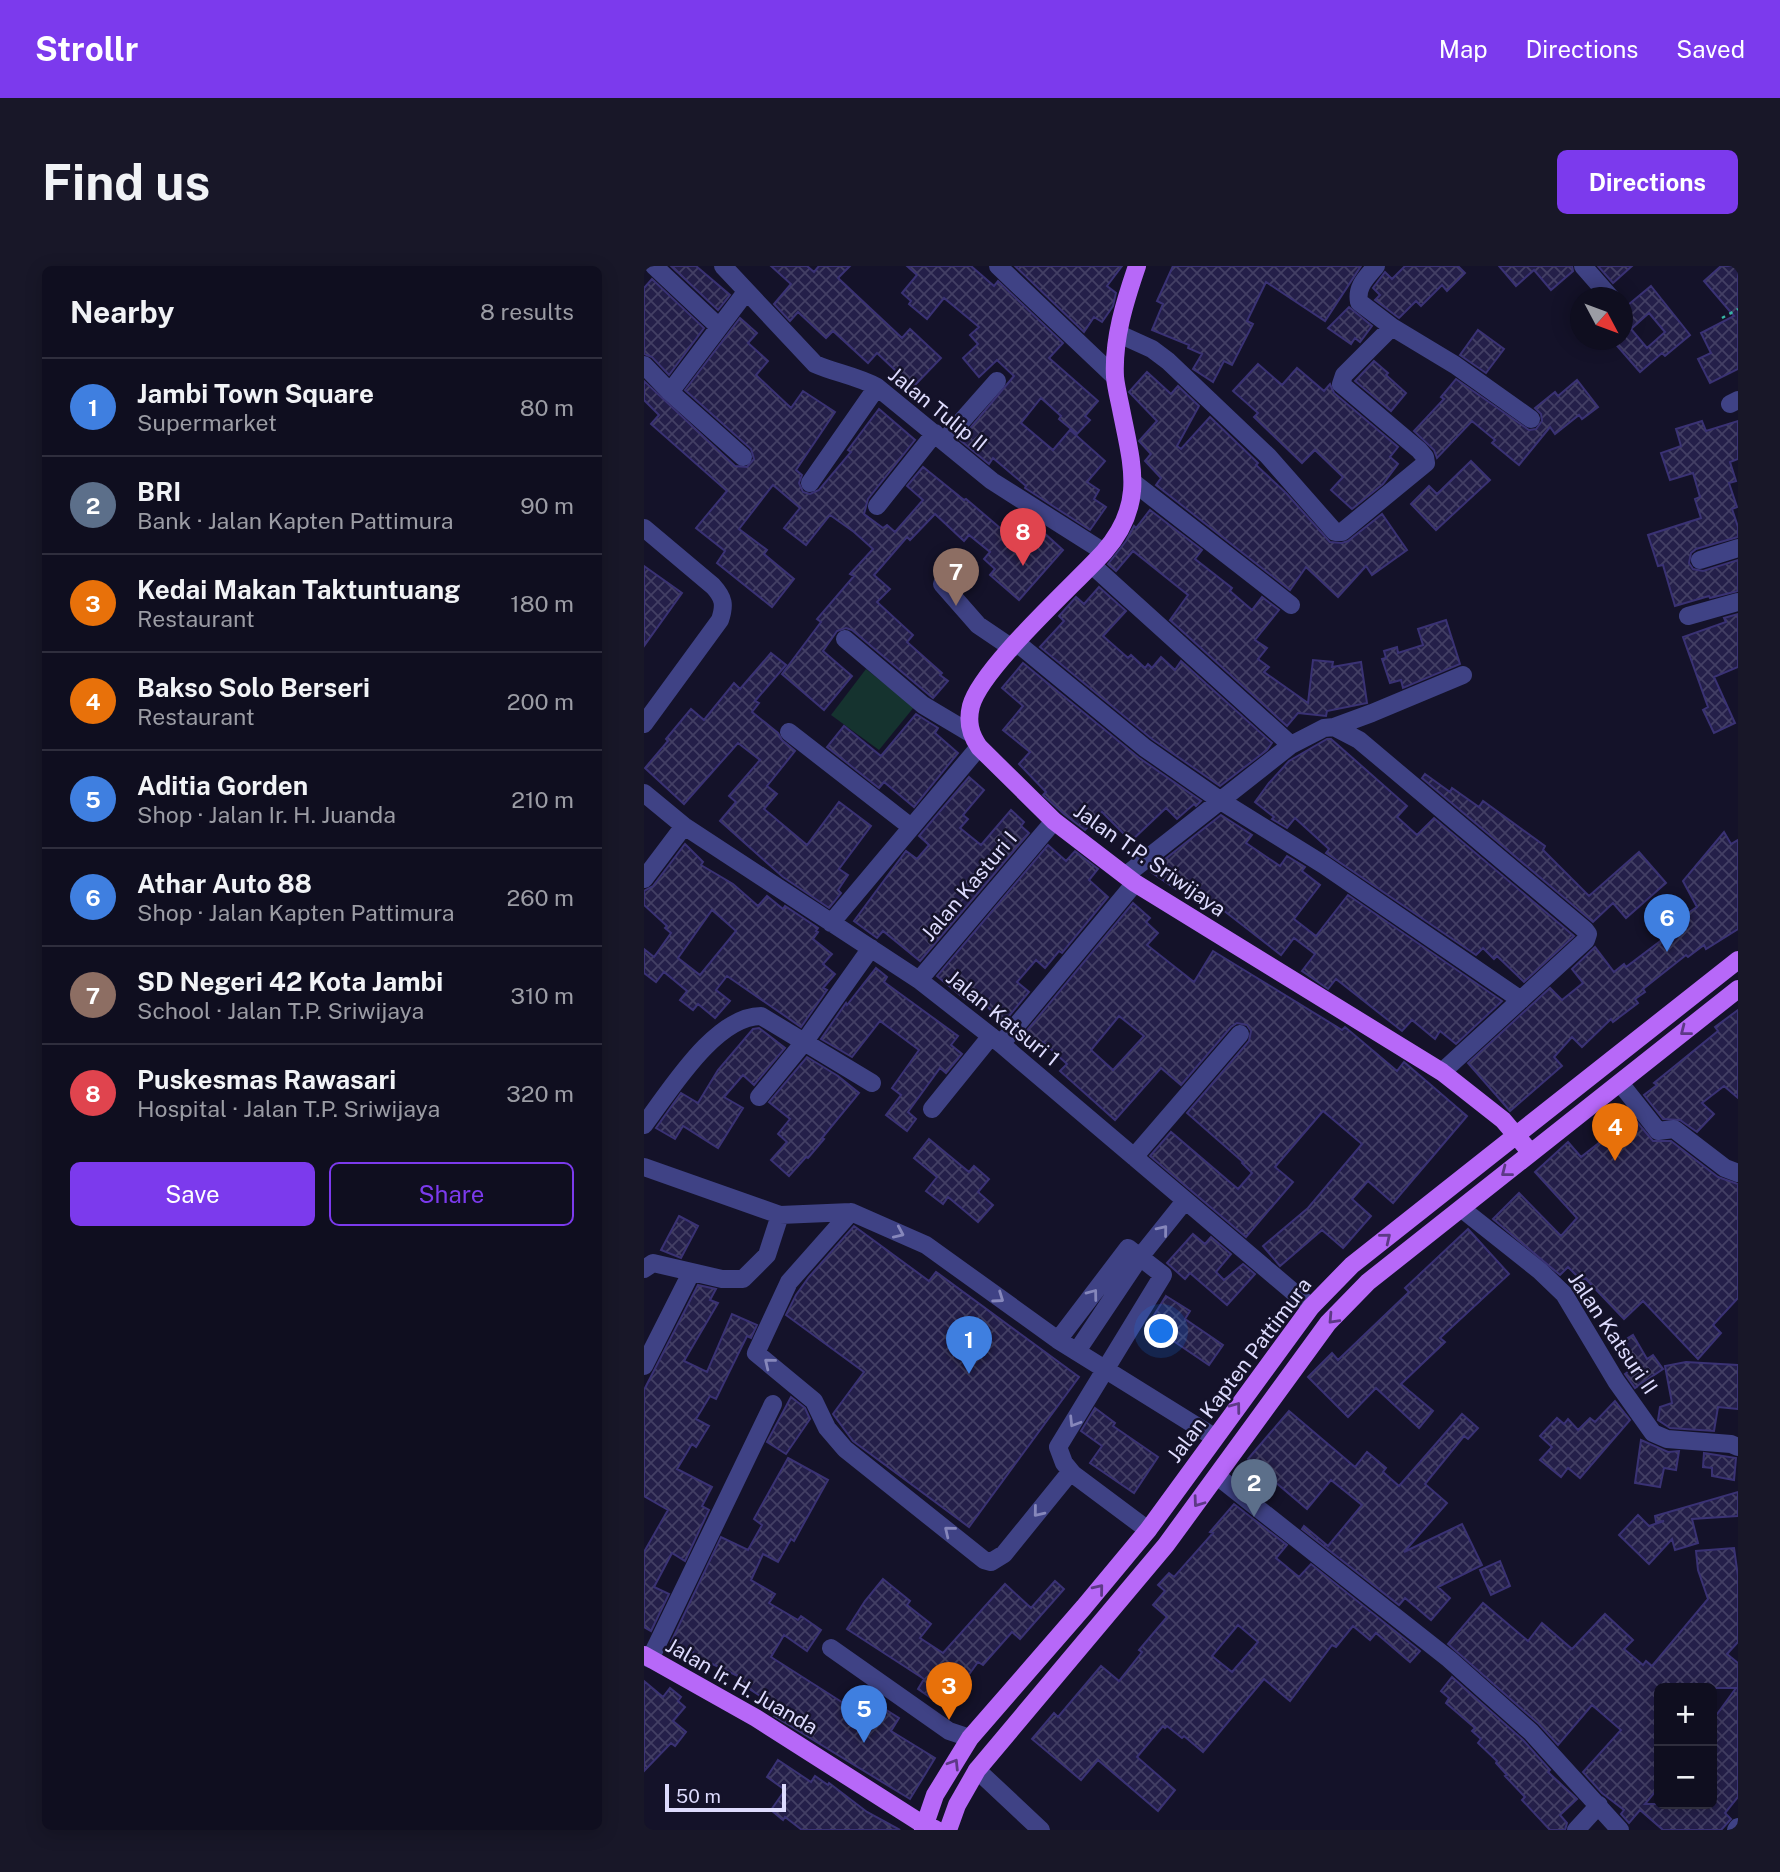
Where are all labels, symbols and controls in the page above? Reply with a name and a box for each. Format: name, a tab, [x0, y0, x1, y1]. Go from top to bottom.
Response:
text: Strollr	[35, 30, 138, 68]
text: Map	[1439, 35, 1488, 63]
text: Directions	[1526, 35, 1638, 63]
text: Saved	[1676, 35, 1745, 63]
button: Directions	[1557, 150, 1738, 214]
text: Find us	[42, 153, 210, 211]
north arrow	[1570, 287, 1633, 350]
text: Nearby	[70, 294, 174, 330]
text: 8 results	[480, 298, 574, 325]
street label: Jalan Tulip II	[884, 362, 992, 456]
text: Jambi Town Square	[137, 378, 374, 409]
text: 1	[88, 394, 98, 421]
text: 80 m	[520, 394, 574, 421]
text: Supermarket	[137, 409, 277, 436]
text: BRI	[137, 476, 181, 507]
text: 2	[86, 492, 100, 519]
text: 90 m	[520, 492, 574, 519]
text: Bank · Jalan Kapten Pattimura	[137, 507, 454, 534]
pin: 8	[1000, 508, 1046, 566]
pin: 7	[933, 548, 979, 606]
text: Kedai Makan Taktuntuang	[137, 574, 460, 605]
text: 3	[85, 590, 101, 617]
text: 180 m	[510, 590, 574, 617]
text: Restaurant	[137, 605, 255, 632]
text: Bakso Solo Berseri	[137, 672, 370, 703]
text: 4	[85, 688, 101, 715]
text: 200 m	[507, 688, 574, 715]
text: Restaurant	[137, 703, 255, 730]
text: Aditia Gorden	[137, 770, 308, 801]
text: 5	[85, 786, 101, 813]
text: 210 m	[511, 786, 574, 813]
street label: Jalan T.P. Sriwijaya	[1069, 798, 1231, 922]
text: Shop · Jalan Ir. H. Juanda	[137, 801, 396, 828]
street label: Jalan Kasturi I	[916, 826, 1022, 946]
text: Athar Auto 88	[137, 868, 312, 899]
text: 6	[85, 884, 101, 911]
text: 260 m	[507, 884, 574, 911]
pin: 6	[1644, 894, 1690, 952]
text: Shop · Jalan Kapten Pattimura	[137, 899, 454, 926]
street label: Jalan Katsuri 1	[941, 965, 1065, 1071]
text: SD Negeri 42 Kota Jambi	[137, 966, 443, 997]
text: 7	[86, 982, 100, 1009]
text: 310 m	[511, 982, 574, 1009]
text: School · Jalan T.P. Sriwijaya	[137, 997, 424, 1024]
one-way arrow	[1680, 1023, 1692, 1036]
text: Puskesmas Rawasari	[137, 1064, 396, 1095]
text: 8	[85, 1080, 101, 1107]
text: 320 m	[506, 1080, 574, 1107]
text: Hospital · Jalan T.P. Sriwijaya	[137, 1095, 440, 1122]
pin: 4	[1592, 1103, 1638, 1161]
button: Save	[70, 1162, 315, 1226]
button: Share	[329, 1162, 574, 1226]
one-way arrow	[1501, 1164, 1514, 1177]
one-way arrow	[891, 1225, 904, 1239]
one-way arrow	[1154, 1225, 1167, 1237]
one-way arrow	[1378, 1233, 1391, 1246]
street label: Jalan Katsuri II	[1563, 1267, 1663, 1399]
street label: Jalan Kapten Pattimura	[1161, 1273, 1317, 1467]
one-way arrow	[1085, 1289, 1097, 1302]
one-way arrow	[991, 1290, 1004, 1302]
one-way arrow	[1328, 1311, 1341, 1324]
your location	[1144, 1314, 1178, 1348]
pin: 1	[946, 1316, 992, 1374]
one-way arrow	[765, 1359, 777, 1372]
one-way arrow	[1228, 1402, 1240, 1415]
one-way arrow	[1069, 1414, 1082, 1427]
pin: 2	[1231, 1459, 1277, 1517]
one-way arrow	[1193, 1494, 1206, 1507]
one-way arrow	[1034, 1504, 1046, 1517]
one-way arrow	[944, 1527, 956, 1540]
one-way arrow	[1091, 1584, 1103, 1597]
street label: Jalan Ir. H. Juanda	[662, 1632, 822, 1740]
pin: 3	[926, 1662, 972, 1720]
map controls	[1654, 1683, 1717, 1809]
button: +	[1654, 1683, 1717, 1746]
pin: 5	[841, 1685, 887, 1743]
button: −	[1654, 1746, 1717, 1809]
one-way arrow	[946, 1758, 959, 1771]
scale bar	[665, 1781, 786, 1813]
text: 50 m	[676, 1785, 721, 1807]

